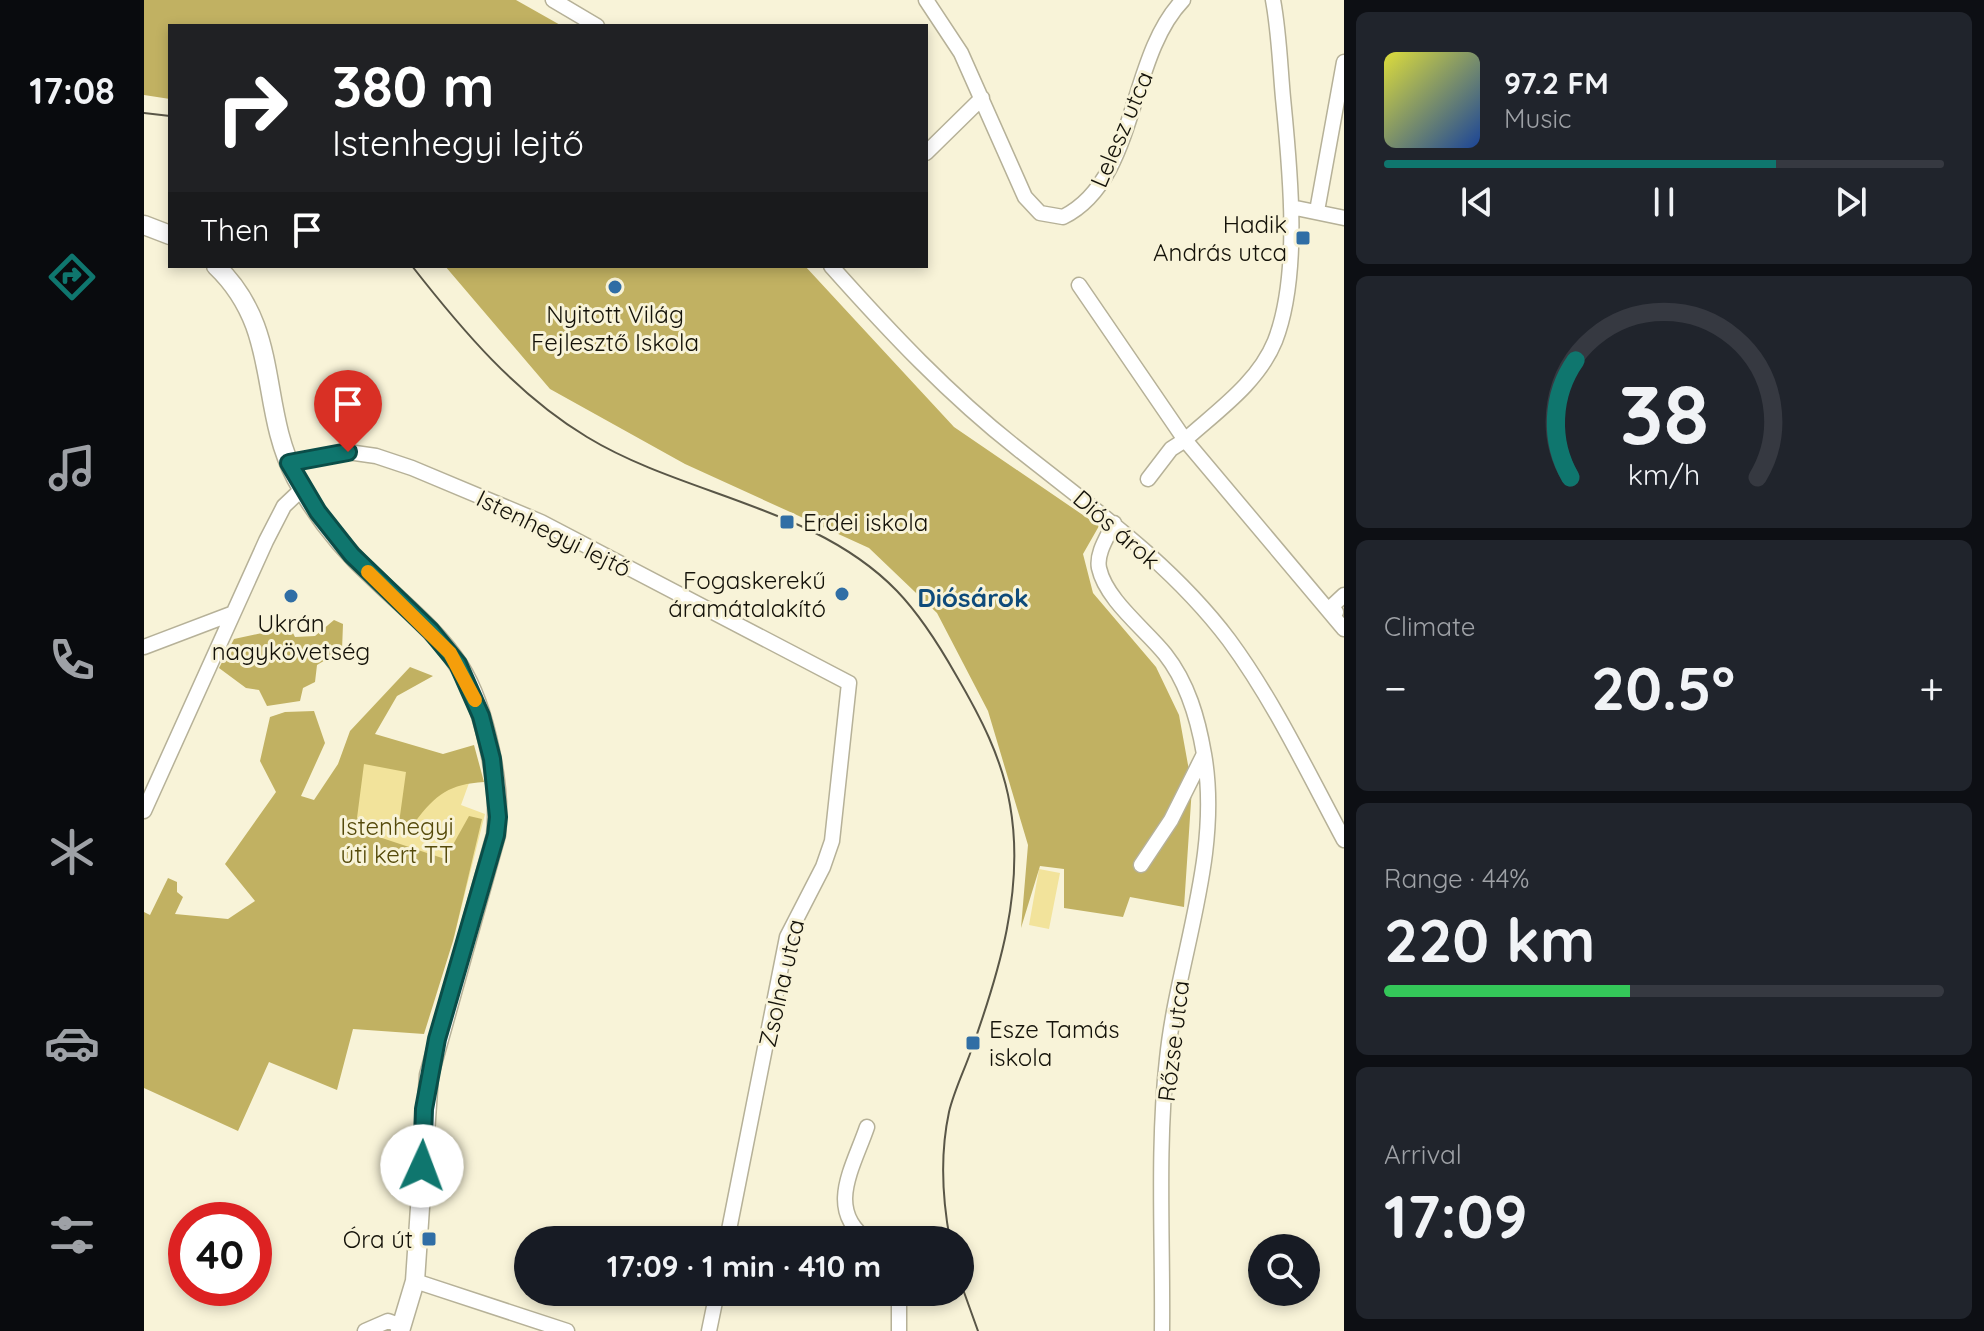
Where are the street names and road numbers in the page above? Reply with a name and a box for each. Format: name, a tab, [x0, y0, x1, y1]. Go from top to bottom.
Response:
street label: Lelesz utca	[1083, 66, 1159, 192]
street label: Istenhegyi lejtő	[472, 483, 636, 583]
street label: Diós árok	[1067, 483, 1167, 575]
street label: Zsolna utca	[752, 916, 810, 1050]
street label: Rőzse utca	[1151, 979, 1195, 1103]

